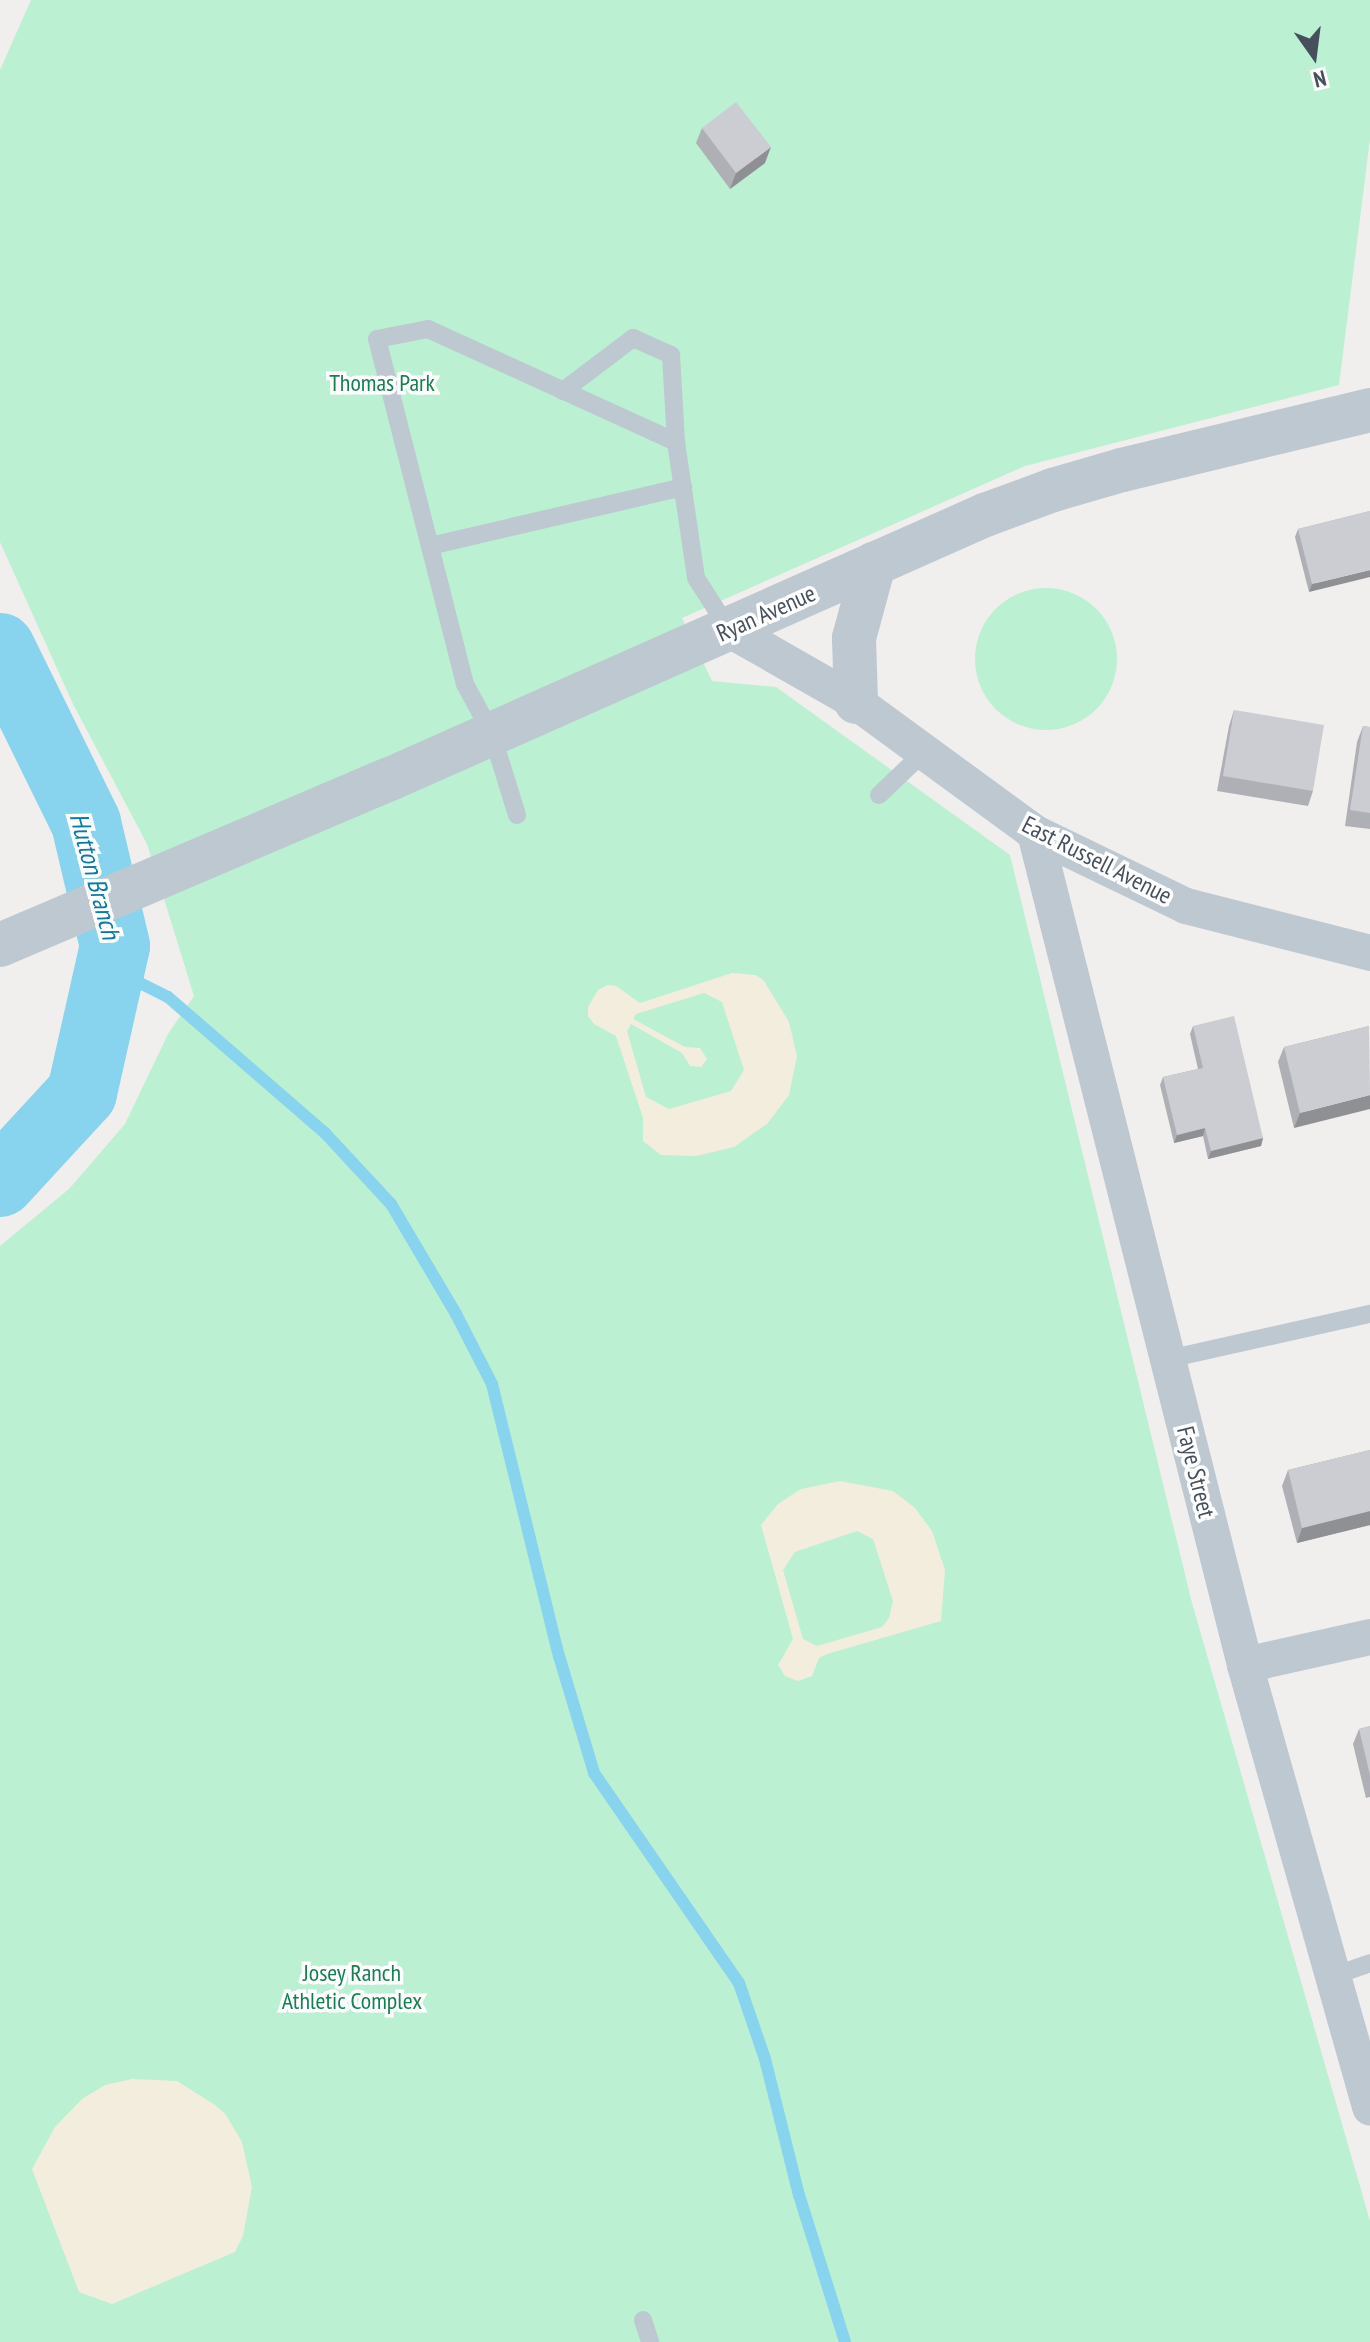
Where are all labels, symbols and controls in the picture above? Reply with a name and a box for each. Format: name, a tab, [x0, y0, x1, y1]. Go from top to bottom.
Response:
north arrow	[1274, 16, 1354, 96]
text: N	[1311, 64, 1329, 94]
park label: Thomas Park	[329, 369, 435, 397]
street label: Ryan Avenue	[712, 578, 820, 648]
water label: Hutton Branch	[63, 809, 127, 943]
street label: East Russell Avenue	[1017, 810, 1177, 910]
street label: Faye Street	[1171, 1423, 1221, 1521]
park label: Josey Ranch Athletic Complex	[282, 1959, 422, 2015]

